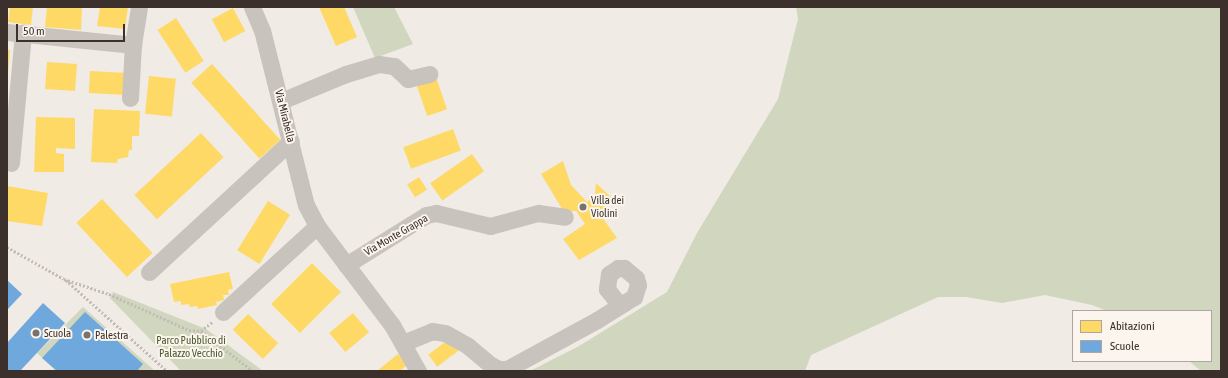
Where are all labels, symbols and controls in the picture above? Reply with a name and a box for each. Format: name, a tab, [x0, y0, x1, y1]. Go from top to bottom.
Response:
scale bar	[18, 16, 127, 42]
text: 50 m	[23, 24, 45, 38]
street label: Via Mirabella	[272, 88, 298, 144]
place label: Villa dei Violini	[591, 194, 624, 220]
marker: Villa dei Violini	[578, 202, 588, 212]
street label: Via Monte Grappa	[362, 211, 430, 259]
legend	[1072, 310, 1212, 362]
text: Abitazioni	[1110, 319, 1155, 333]
place label: Scuola	[44, 326, 71, 340]
marker: Scuola	[31, 328, 41, 338]
place label: Palestra	[95, 328, 128, 342]
marker: Palestra	[82, 330, 92, 340]
park label: Parco Pubblico di Palazzo Vecchio	[156, 334, 226, 360]
text: Scuole	[1110, 339, 1139, 353]

